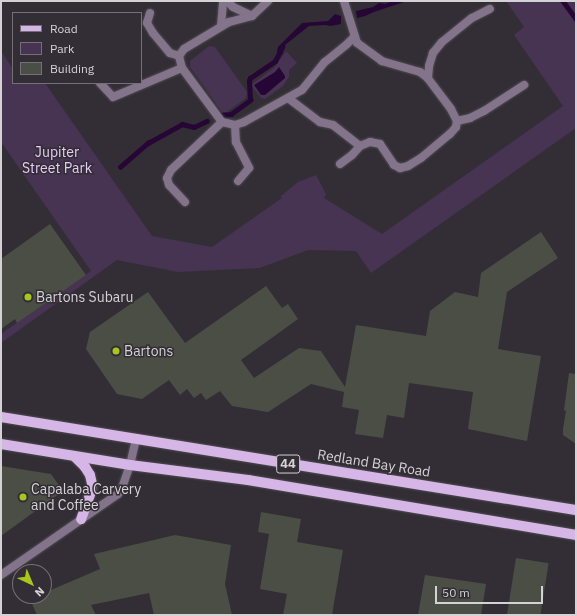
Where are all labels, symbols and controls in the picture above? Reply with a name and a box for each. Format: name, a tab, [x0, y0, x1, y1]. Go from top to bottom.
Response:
legend	[12, 12, 142, 84]
text: Road	[50, 21, 78, 36]
text: Park	[50, 41, 74, 56]
text: Building	[50, 61, 94, 76]
park label: Jupiter Street Park	[22, 144, 92, 176]
place label: Bartons Subaru	[36, 289, 133, 305]
marker: Bartons Subaru	[23, 292, 33, 302]
place label: Bartons	[124, 343, 173, 359]
marker: Bartons	[111, 346, 121, 356]
street label: Redland Bay Road	[316, 446, 432, 480]
road number: 44	[276, 453, 300, 475]
place label: Capalaba Carvery and Coffee	[31, 481, 141, 514]
marker: Capalaba Carvery and Coffee	[18, 492, 28, 502]
north arrow	[12, 564, 52, 604]
scale bar	[437, 578, 545, 604]
text: N	[32, 584, 47, 600]
text: 50 m	[442, 585, 470, 600]

